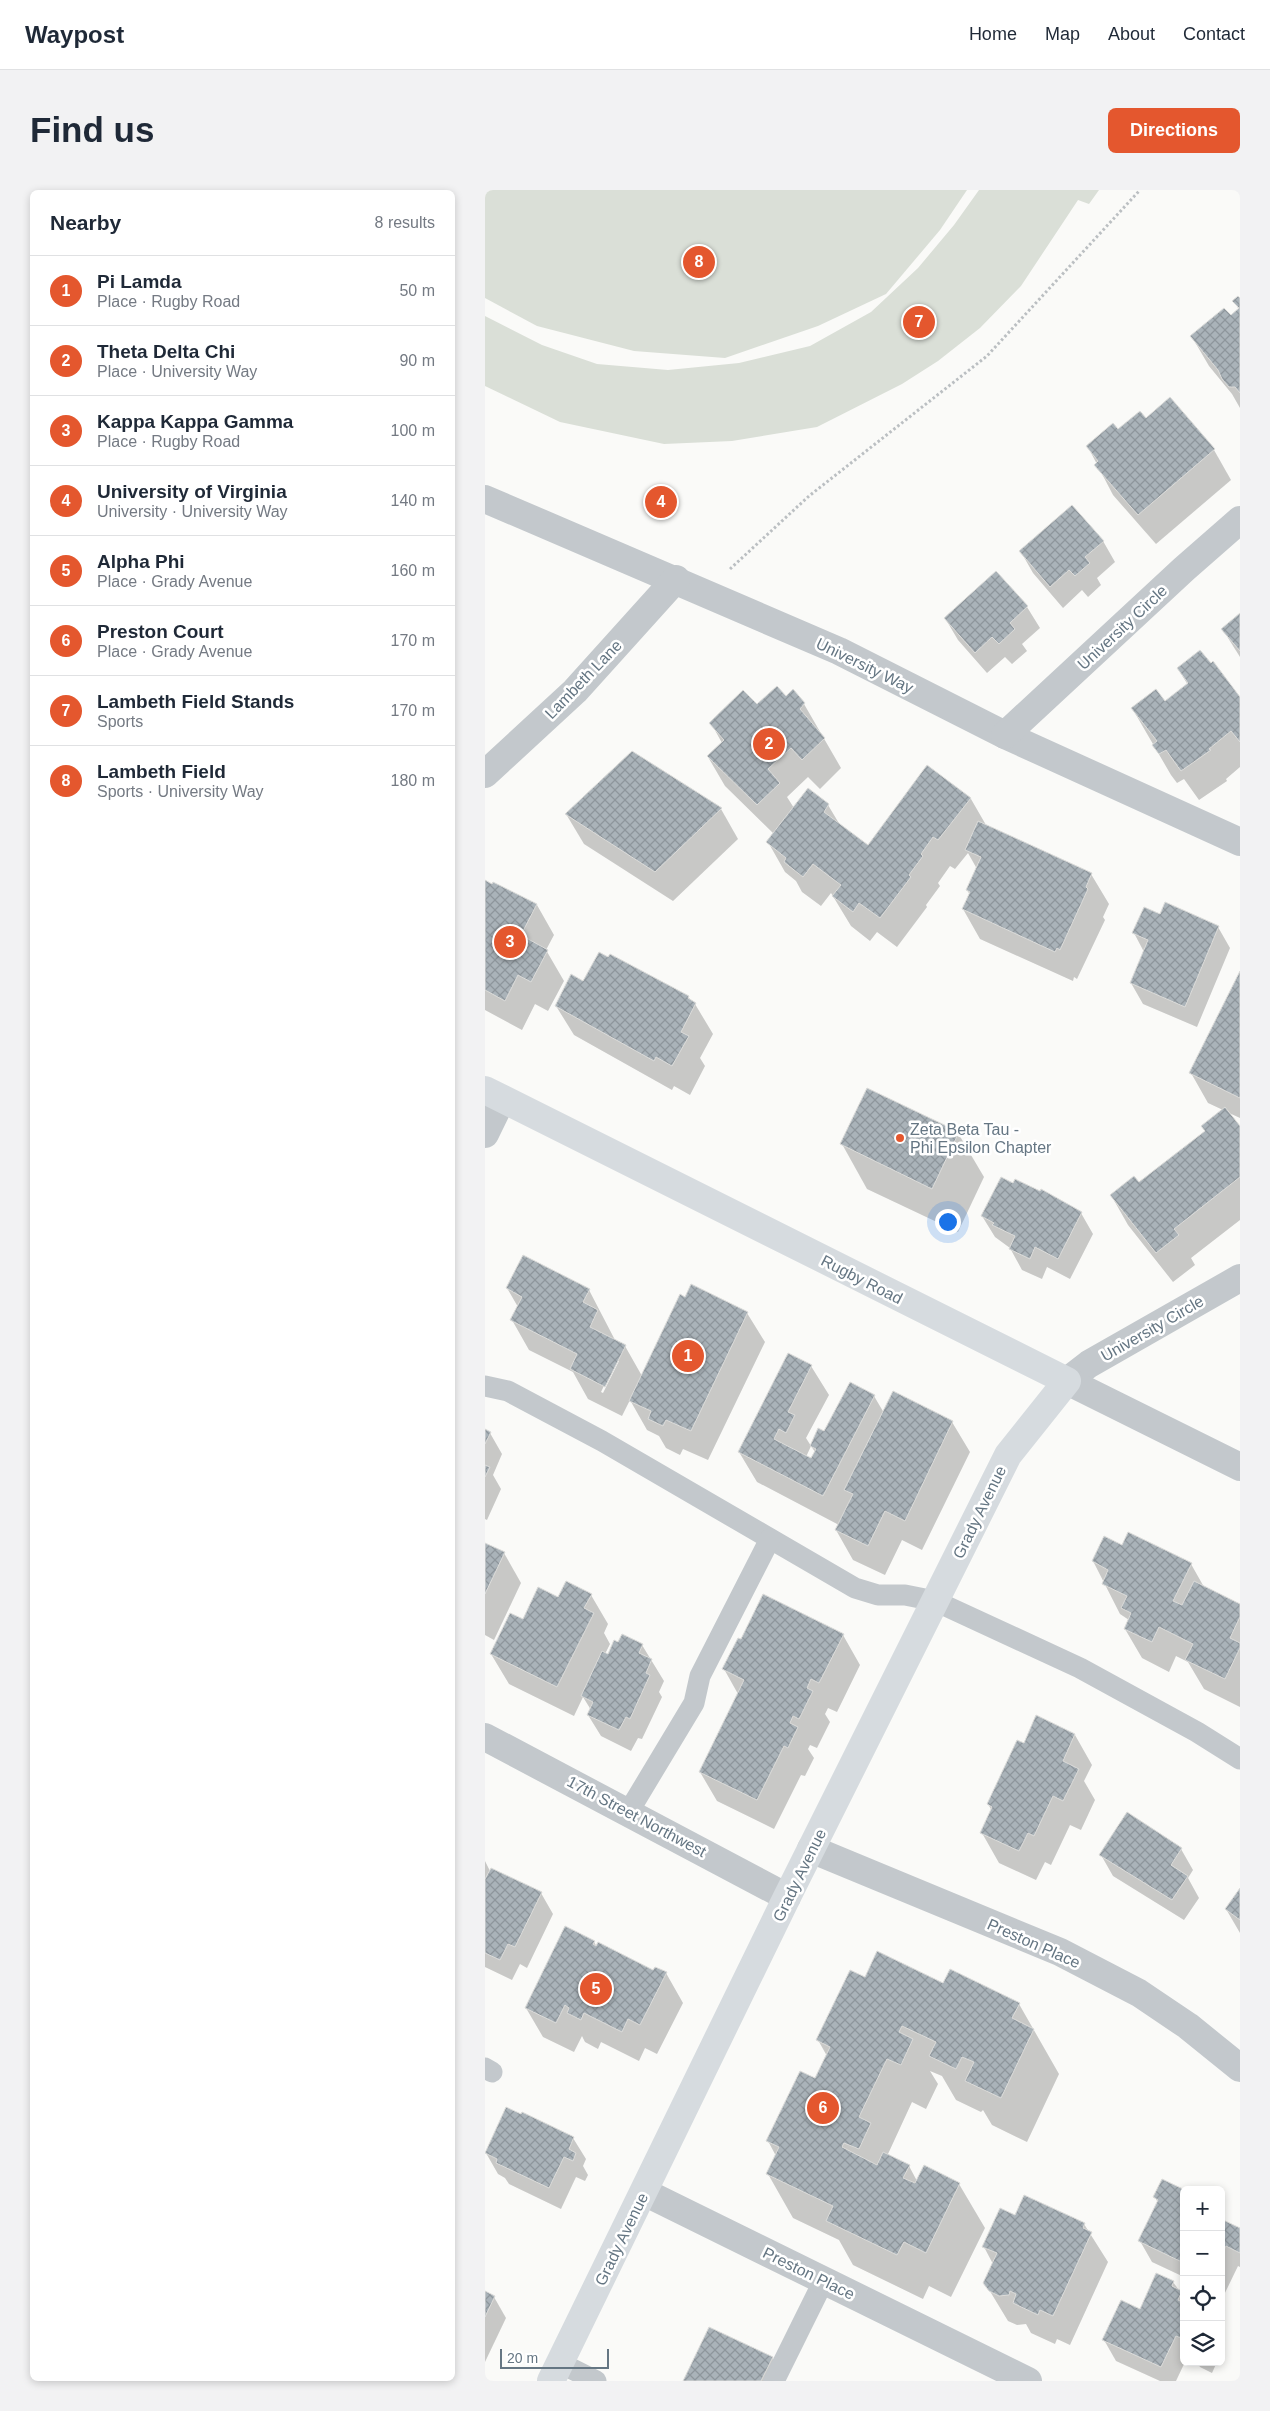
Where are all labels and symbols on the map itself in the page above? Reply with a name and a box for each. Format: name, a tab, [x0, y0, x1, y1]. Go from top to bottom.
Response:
pin: 8	[683, 243, 715, 281]
pin: 7	[903, 303, 935, 341]
pin: 4	[645, 483, 677, 521]
street label: University Circle	[1074, 582, 1170, 673]
street label: University Way	[813, 635, 916, 696]
street label: Lambeth Lane	[542, 637, 625, 722]
pin: 2	[753, 725, 785, 763]
pin: 3	[494, 923, 526, 961]
place label: Zeta Beta Tau - Phi Epsilon Chapter	[910, 1121, 1052, 1156]
marker: Zeta Beta Tau - Phi Epsilon Chapter	[894, 1132, 906, 1144]
your location	[935, 1209, 961, 1235]
street label: Rugby Road	[818, 1252, 905, 1307]
street label: University Circle	[1098, 1292, 1207, 1365]
pin: 1	[672, 1337, 704, 1375]
street label: Grady Avenue	[950, 1463, 1009, 1561]
street label: 17th Street Northwest	[564, 1773, 710, 1861]
street label: Grady Avenue	[770, 1826, 829, 1924]
street label: Preston Place	[985, 1915, 1083, 1972]
pin: 5	[580, 1970, 612, 2008]
pin: 6	[807, 2089, 839, 2127]
street label: Grady Avenue	[592, 2190, 651, 2288]
street label: Preston Place	[760, 2244, 857, 2303]
scale bar	[500, 2346, 609, 2369]

